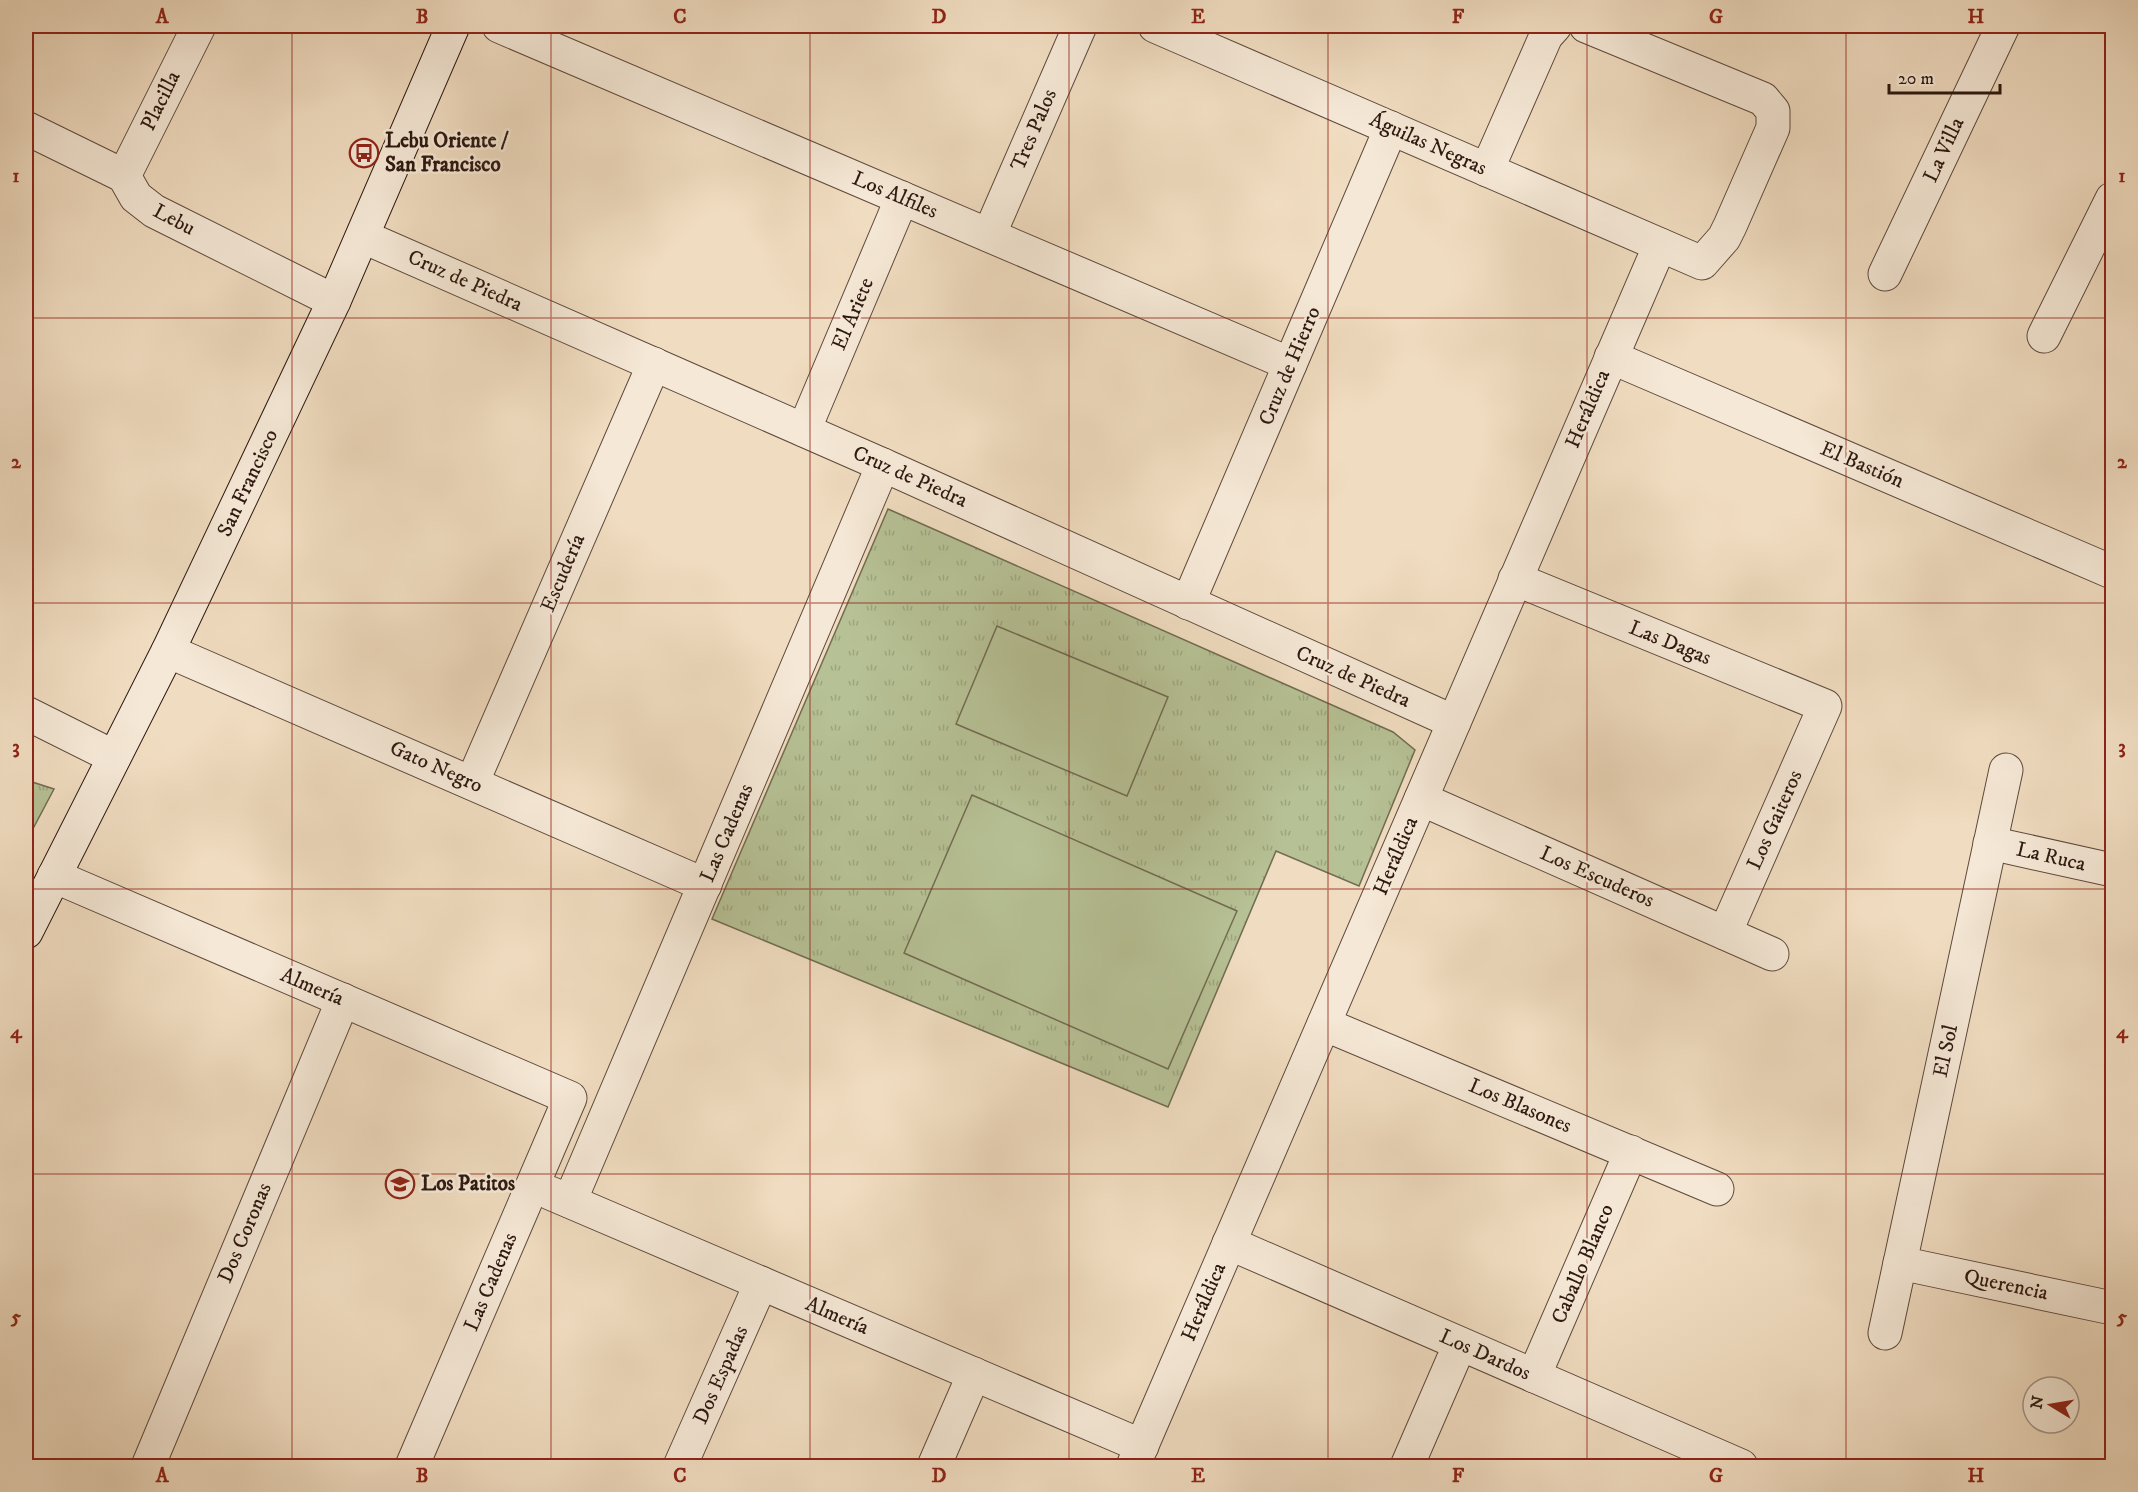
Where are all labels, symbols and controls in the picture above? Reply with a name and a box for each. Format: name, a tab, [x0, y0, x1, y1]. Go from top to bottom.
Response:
text: A	[155, 5, 170, 30]
text: B	[416, 5, 428, 30]
text: C	[673, 5, 687, 30]
text: D	[932, 5, 947, 30]
text: E	[1191, 5, 1205, 30]
text: F	[1452, 5, 1465, 30]
text: G	[1709, 5, 1723, 30]
text: H	[1968, 5, 1985, 30]
scale bar	[1889, 57, 2000, 95]
street label: Placilla	[135, 67, 187, 135]
text: 20 m	[1898, 68, 1934, 90]
street label: Tres Palos	[1005, 85, 1063, 175]
street label: Águilas Negras	[1365, 105, 1491, 181]
street label: La Villa	[1918, 113, 1970, 187]
place label: Lebu Oriente / San Francisco	[385, 128, 509, 178]
bus stop icon: Lebu Oriente / San Francisco	[348, 137, 380, 169]
text: 1	[12, 164, 20, 189]
text: 1	[2118, 164, 2126, 189]
street label: Los Alfiles	[848, 165, 942, 225]
street label: Lebu	[149, 198, 199, 242]
street label: Cruz de Piedra	[404, 244, 526, 318]
street label: El Ariete	[826, 273, 880, 354]
street label: Cruz de Hierro	[1253, 303, 1327, 429]
street label: Heráldica	[1560, 366, 1616, 452]
street label: San Francisco	[212, 425, 284, 541]
street label: El Bastión	[1816, 436, 1908, 494]
street label: Cruz de Piedra	[849, 440, 971, 514]
text: 2	[11, 450, 22, 475]
text: 2	[2117, 450, 2128, 475]
street label: Escudería	[535, 530, 591, 616]
street label: Las Dagas	[1625, 615, 1715, 671]
street label: Cruz de Piedra	[1292, 640, 1414, 714]
text: 3	[12, 735, 20, 760]
street label: Gato Negro	[386, 735, 486, 799]
text: 3	[2118, 735, 2126, 760]
street label: Los Gaiteros	[1742, 766, 1808, 874]
street label: Las Cadenas	[695, 780, 759, 886]
street label: Heráldica	[1368, 813, 1424, 899]
street label: La Ruca	[2014, 836, 2088, 878]
street label: Los Escuderos	[1536, 840, 1658, 914]
street label: Almería	[276, 962, 348, 1012]
text: 4	[10, 1020, 23, 1045]
text: 4	[2116, 1020, 2129, 1045]
street label: El Sol	[1928, 1022, 1964, 1080]
street label: Los Blasones	[1465, 1073, 1575, 1139]
school or university icon: Los Patitos	[384, 1168, 416, 1200]
place label: Los Patitos	[421, 1171, 515, 1197]
street label: Dos Coronas	[212, 1179, 278, 1287]
street label: Caballo Blanco	[1546, 1200, 1620, 1328]
street label: Las Cadenas	[459, 1229, 523, 1335]
street label: Heráldica	[1176, 1259, 1232, 1345]
street label: Querencia	[1962, 1263, 2050, 1307]
street label: Almería	[801, 1291, 873, 1341]
text: 5	[10, 1305, 21, 1330]
text: 5	[2116, 1305, 2127, 1330]
street label: Dos Espadas	[688, 1322, 754, 1428]
street label: Los Dardos	[1435, 1323, 1535, 1387]
north arrow	[2021, 1375, 2081, 1435]
text: N	[2026, 1394, 2048, 1411]
text: A	[155, 1464, 170, 1489]
text: B	[416, 1464, 428, 1489]
text: C	[673, 1464, 687, 1489]
text: D	[932, 1464, 947, 1489]
text: E	[1191, 1464, 1205, 1489]
text: F	[1452, 1464, 1465, 1489]
text: G	[1709, 1464, 1723, 1489]
text: H	[1968, 1464, 1985, 1489]

